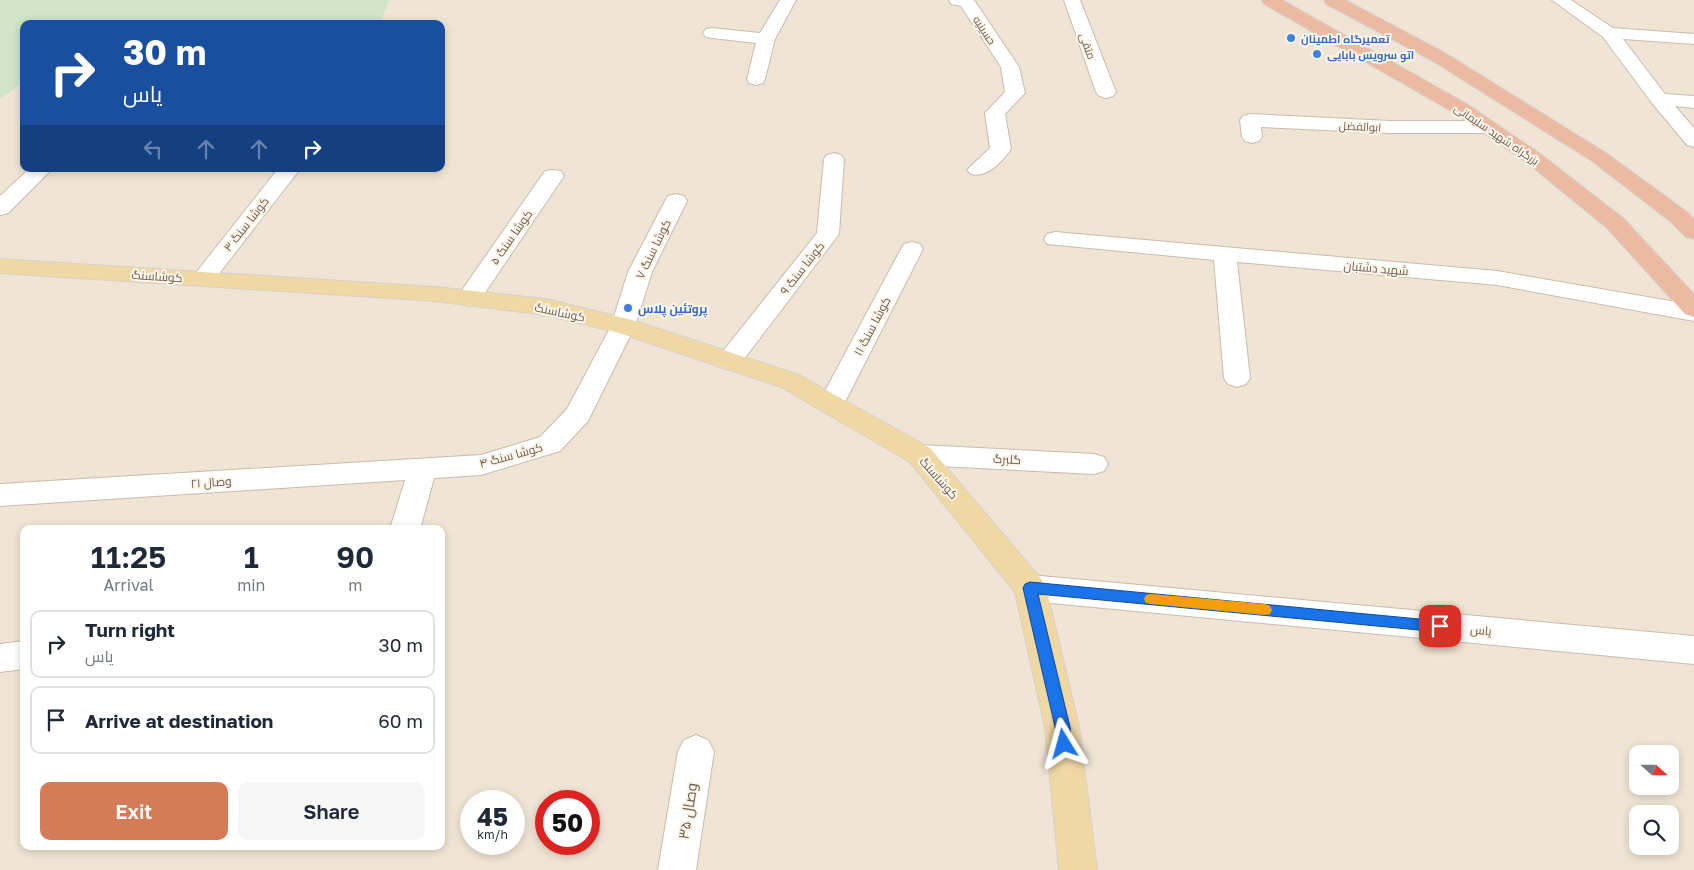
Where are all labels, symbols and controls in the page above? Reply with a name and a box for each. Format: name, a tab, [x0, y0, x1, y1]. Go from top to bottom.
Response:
street label: حسینیه	[971, 13, 999, 47]
text: 30 m	[123, 31, 206, 73]
street label: متقی	[1076, 31, 1099, 61]
marker: تعمیرگاه اطمینان	[1285, 32, 1297, 44]
place label: تعمیرگاه اطمینان	[1301, 32, 1390, 46]
icon: right	[40, 40, 105, 105]
marker: اتو سرویس بابایی	[1311, 48, 1323, 60]
place label: اتو سرویس بابایی	[1327, 48, 1414, 63]
text: یاس	[123, 80, 162, 107]
street label: بزرگراه شهید سلیمانی	[1452, 101, 1542, 168]
street label: ابوالفضل	[1338, 118, 1381, 135]
icon: left	[139, 135, 167, 163]
icon: ahead	[192, 135, 220, 163]
icon: ahead	[245, 135, 273, 163]
icon: right	[298, 135, 326, 163]
street label: کوشا سنگ ۳	[220, 194, 272, 254]
street label: کوشا سنگ ۵	[487, 207, 535, 267]
street label: کوشا سنگ ۷	[632, 217, 674, 281]
street label: کوشا سنگ ۹	[777, 238, 827, 298]
street label: شهید دشتبان	[1343, 258, 1409, 278]
street label: کوشاسنگ	[131, 267, 183, 285]
street label: ۱۱ کوشا سنگ	[850, 294, 894, 358]
street label: کوشاسنگ	[533, 299, 587, 325]
place label: پروتئین پلاس	[638, 301, 708, 318]
marker: پروتئین پلاس	[622, 302, 634, 314]
street label: کوشا سنگ ۴	[478, 439, 544, 471]
street label: گلبرگ	[992, 451, 1022, 467]
street label: کوشاسنگ	[917, 454, 961, 502]
street label: وصال ۲۱	[190, 473, 232, 491]
text: 11:25	[91, 539, 166, 575]
text: 1	[244, 539, 259, 575]
text: 90	[336, 539, 374, 575]
text: Arrival	[104, 575, 154, 595]
text: min	[237, 575, 265, 595]
text: m	[348, 575, 362, 595]
pin	[1419, 605, 1461, 647]
icon: arrive	[1426, 612, 1454, 640]
text: Turn right	[85, 618, 175, 641]
street label: یاس	[1470, 622, 1493, 638]
icon: right	[42, 630, 70, 658]
text: 30 m	[379, 633, 423, 656]
text: یاس	[85, 646, 113, 666]
icon: arrive	[42, 706, 70, 734]
text: Arrive at destination	[85, 709, 273, 732]
text: 60 m	[378, 709, 423, 732]
position arrow	[1037, 717, 1089, 769]
north arrow	[1629, 745, 1679, 795]
map controls	[1629, 745, 1679, 855]
street label: وصال ۳۵	[674, 781, 701, 841]
button: Exit	[40, 782, 228, 840]
button: Share	[238, 782, 425, 840]
speed limit sign: 50	[535, 790, 600, 855]
text: 45	[477, 801, 508, 832]
button: search	[1629, 805, 1679, 855]
text: km/h	[477, 827, 508, 842]

